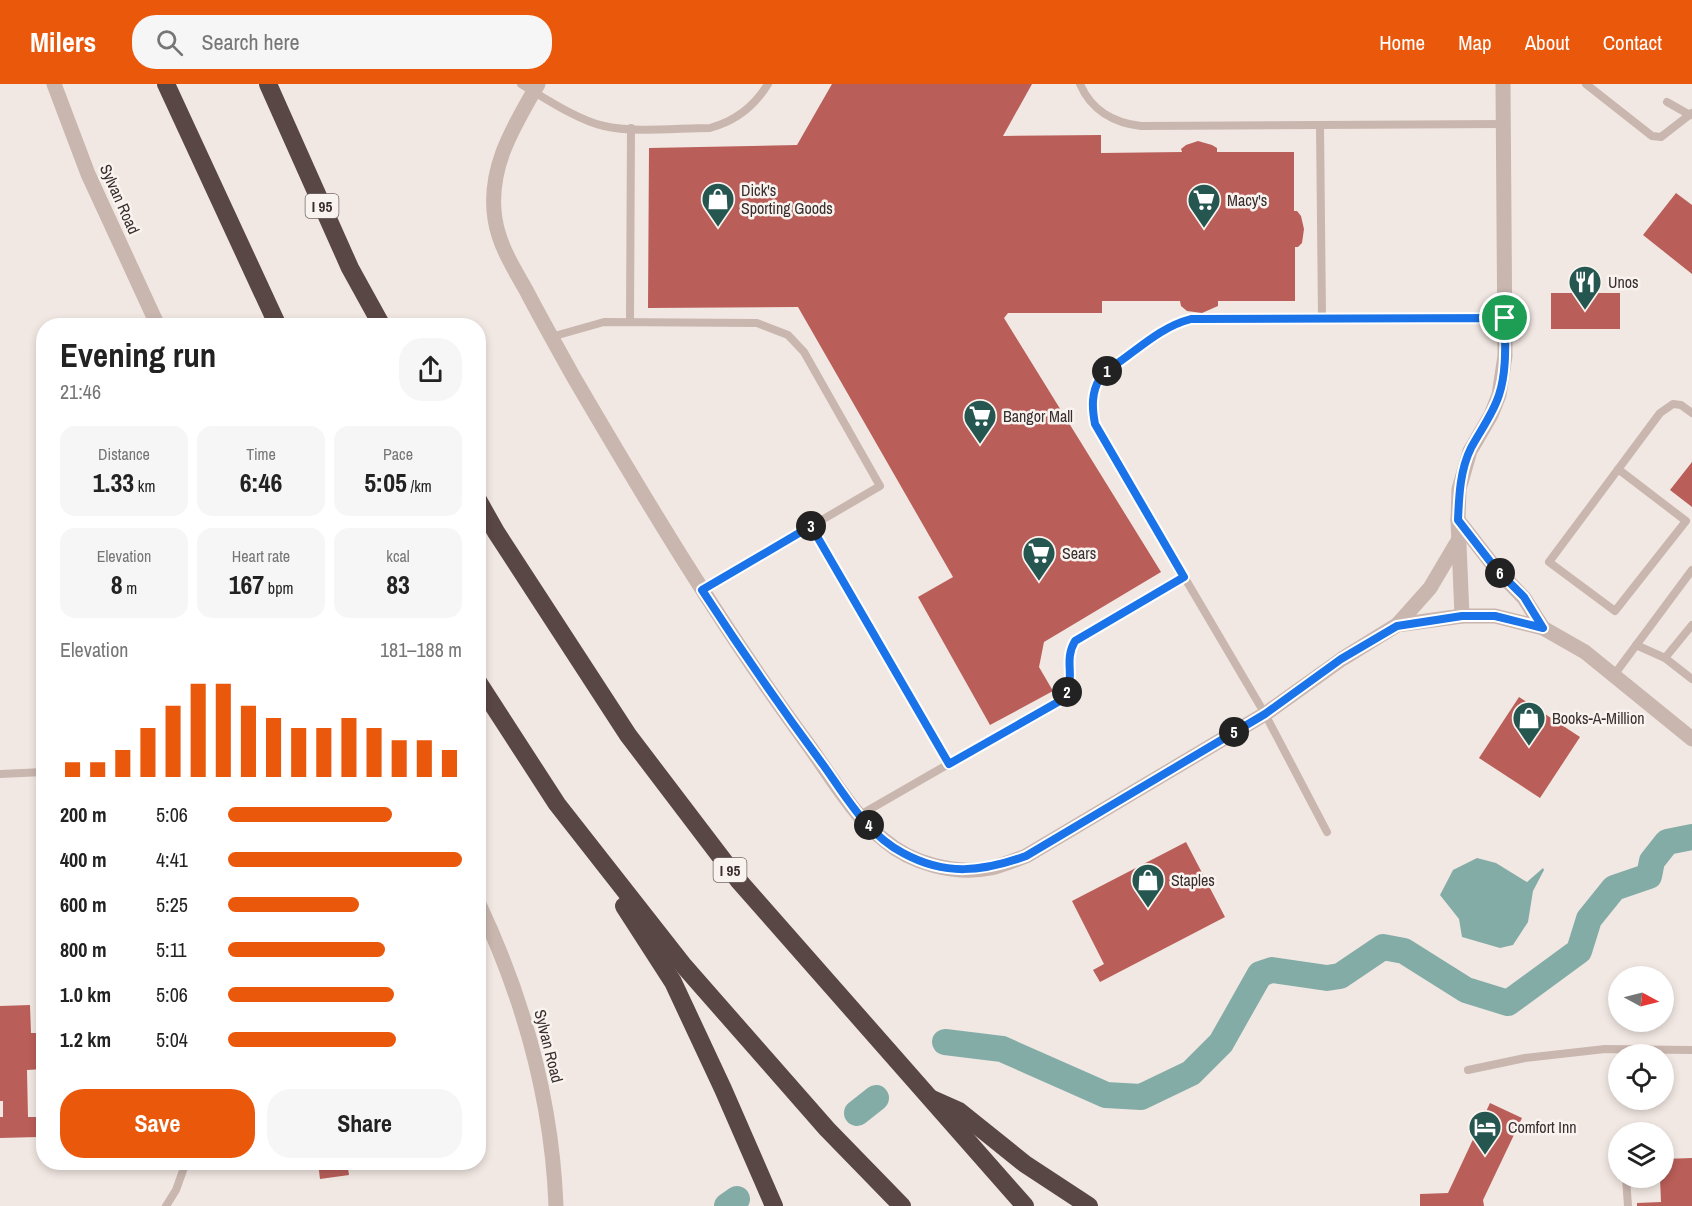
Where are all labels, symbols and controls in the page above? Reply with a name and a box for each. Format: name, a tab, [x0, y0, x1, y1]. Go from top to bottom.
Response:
search box	[132, 15, 552, 69]
text: Milers	[30, 23, 96, 61]
icon: search	[153, 26, 186, 59]
text: Search here	[201, 27, 300, 57]
text: Home	[1379, 28, 1425, 57]
text: Map	[1458, 28, 1492, 57]
text: About	[1525, 28, 1570, 57]
text: Contact	[1603, 28, 1662, 57]
street label: Sylvan Road	[95, 161, 145, 237]
place label: Dick's Sporting Goods	[741, 179, 833, 219]
shop icon: Dick's Sporting Goods	[700, 181, 736, 228]
supermarket icon: Macy's	[1186, 182, 1222, 229]
place label: Macy's	[1227, 189, 1267, 211]
road number: I 95	[306, 194, 338, 218]
restaurant icon: Unos	[1567, 264, 1603, 311]
place label: Unos	[1608, 271, 1639, 293]
pin	[1479, 292, 1530, 343]
icon: arrive	[1488, 301, 1521, 334]
text: Evening run	[60, 333, 216, 377]
button: share	[399, 338, 462, 401]
pin: 1	[1092, 356, 1122, 386]
text: 1	[1103, 360, 1111, 382]
text: 21:46	[60, 378, 101, 405]
supermarket icon: Bangor Mall	[962, 398, 998, 445]
place label: Bangor Mall	[1003, 405, 1073, 427]
text: Distance	[98, 443, 150, 465]
text: Time	[246, 443, 276, 465]
text: Pace	[383, 443, 413, 465]
text: 1.33	[93, 465, 134, 500]
text: 6:46	[240, 465, 282, 500]
text: 5:05	[364, 465, 407, 500]
text: km	[134, 475, 155, 497]
text: /km	[407, 475, 432, 497]
pin: 3	[796, 511, 826, 541]
text: 3	[807, 515, 815, 537]
supermarket icon: Sears	[1021, 535, 1057, 582]
place label: Sears	[1062, 542, 1096, 564]
text: Elevation	[97, 545, 151, 567]
text: Heart rate	[232, 545, 290, 567]
text: kcal	[386, 545, 410, 567]
pin: 6	[1485, 558, 1515, 588]
text: 6	[1496, 562, 1504, 584]
text: 8	[111, 567, 123, 602]
text: 167	[229, 567, 264, 602]
text: 83	[386, 567, 410, 602]
text: m	[123, 577, 137, 599]
text: bpm	[264, 577, 293, 599]
text: Elevation	[60, 636, 128, 663]
text: 181–188 m	[380, 636, 462, 663]
pin: 2	[1052, 677, 1082, 707]
text: 2	[1063, 681, 1071, 703]
shop icon: Books-A-Million	[1511, 700, 1547, 747]
place label: Books-A-Million	[1552, 707, 1645, 729]
pin: 5	[1219, 717, 1249, 747]
text: 5	[1230, 721, 1238, 743]
text: 200 m	[60, 801, 107, 828]
text: 5:06	[156, 801, 188, 828]
pin: 4	[854, 810, 884, 840]
text: 4	[865, 814, 873, 836]
text: 400 m	[60, 846, 107, 873]
text: 4:41	[156, 846, 188, 873]
road number: I 95	[714, 858, 746, 882]
shop icon: Staples	[1130, 862, 1166, 909]
place label: Staples	[1171, 869, 1215, 891]
text: 600 m	[60, 891, 107, 918]
text: 5:25	[156, 891, 188, 918]
text: 800 m	[60, 936, 107, 963]
text: 5:11	[156, 936, 187, 963]
north arrow	[1608, 966, 1674, 1032]
map controls	[1608, 966, 1674, 1188]
text: 1.0 km	[60, 981, 111, 1008]
text: 5:06	[156, 981, 188, 1008]
street label: Sylvan Road	[529, 1007, 569, 1085]
text: 1.2 km	[60, 1026, 111, 1053]
text: 5:04	[156, 1026, 188, 1053]
button: locate	[1608, 1044, 1674, 1110]
button: Save	[60, 1089, 255, 1158]
button: Share	[267, 1089, 462, 1158]
hotel icon: Comfort Inn	[1467, 1109, 1503, 1156]
place label: Comfort Inn	[1508, 1116, 1577, 1138]
button: layers	[1608, 1122, 1674, 1188]

